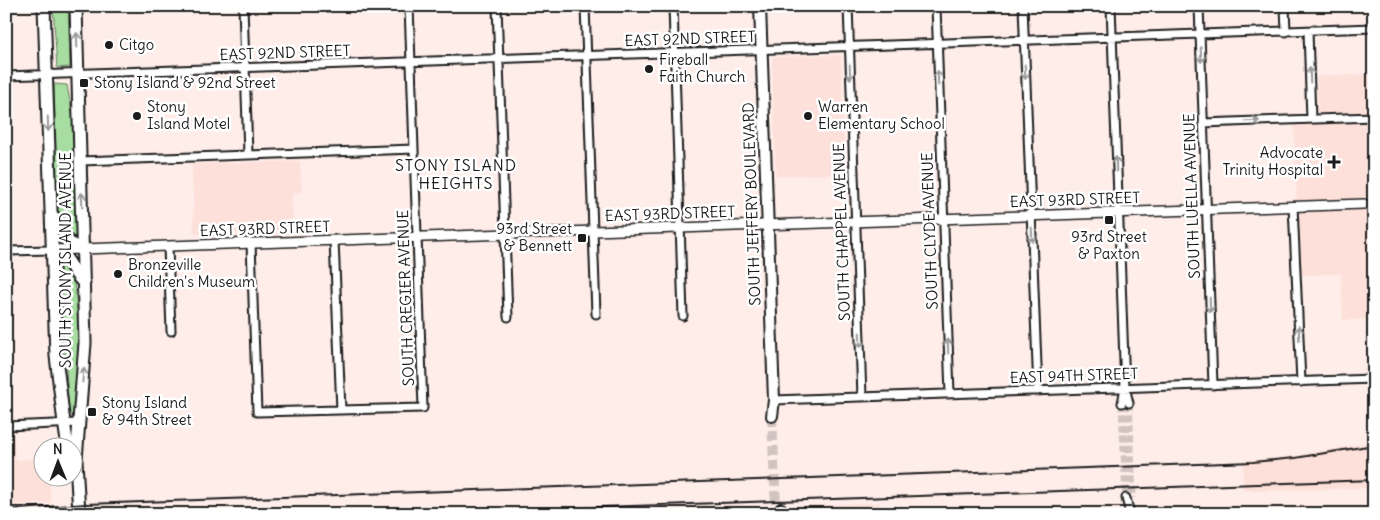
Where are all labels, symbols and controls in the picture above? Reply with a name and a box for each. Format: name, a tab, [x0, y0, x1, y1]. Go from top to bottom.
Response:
street label: EAST 92ND STREET	[624, 27, 756, 50]
one-way arrow	[72, 32, 82, 48]
place label: Citgo	[119, 35, 154, 54]
marker: Citgo	[103, 39, 115, 51]
street label: EAST 92ND STREET	[219, 41, 351, 64]
one-way arrow	[1196, 47, 1205, 63]
place label: Fireball Faith Church	[659, 50, 746, 86]
marker: Fireball Faith Church	[643, 63, 655, 75]
one-way arrow	[845, 64, 855, 80]
one-way arrow	[1021, 64, 1030, 80]
one-way arrow	[1305, 67, 1314, 83]
one-way arrow	[933, 70, 943, 86]
place label: Stony Island & 92nd Street	[94, 73, 276, 92]
marker: Stony Island & 92nd Street	[78, 77, 90, 89]
place label: Stony Island Motel	[147, 97, 230, 133]
place label: Warren Elementary School	[818, 97, 945, 133]
street label: SOUTH JEFFERY BOULEVARD	[738, 102, 765, 306]
marker: Stony Island Motel	[131, 110, 143, 122]
marker: Warren Elementary School	[802, 110, 814, 122]
street label: SOUTH LUELLA AVENUE	[1179, 113, 1204, 279]
one-way arrow	[44, 115, 53, 131]
one-way arrow	[1244, 117, 1260, 126]
street label: SOUTH CHAPPEL AVENUE	[829, 143, 854, 321]
place label: Advocate Trinity Hospital	[1223, 143, 1323, 179]
street label: SOUTH STONY ISLAND AVENUE	[56, 152, 75, 368]
street label: SOUTH CLYDE AVENUE	[917, 152, 942, 310]
district label: STONY ISLAND HEIGHTS	[395, 155, 517, 193]
marker: Advocate Trinity Hospital	[1327, 155, 1341, 169]
one-way arrow	[1112, 156, 1121, 172]
street label: EAST 93RD STREET	[1010, 188, 1141, 211]
one-way arrow	[77, 192, 87, 208]
street label: EAST 93RD STREET	[605, 202, 736, 225]
street label: SOUTH CREGIER AVENUE	[393, 209, 418, 387]
marker: 93rd Street & Paxton	[1103, 214, 1115, 226]
street label: EAST 93RD STREET	[200, 217, 331, 240]
place label: 93rd Street & Bennett	[496, 219, 572, 255]
one-way arrow	[1027, 227, 1036, 243]
place label: 93rd Street & Paxton	[1071, 227, 1147, 263]
marker: 93rd Street & Bennett	[576, 232, 588, 244]
place label: Bronzeville Children's Museum	[128, 255, 255, 291]
marker: Bronzeville Children's Museum	[112, 268, 124, 280]
one-way arrow	[1205, 296, 1215, 313]
one-way arrow	[1294, 326, 1303, 342]
one-way arrow	[855, 332, 865, 348]
one-way arrow	[943, 338, 953, 354]
street label: EAST 94TH STREET	[1009, 364, 1139, 387]
one-way arrow	[78, 367, 87, 383]
place label: Stony Island & 94th Street	[102, 393, 192, 429]
marker: Stony Island & 94th Street	[86, 406, 98, 418]
north arrow	[32, 438, 82, 488]
text: N	[53, 440, 63, 458]

